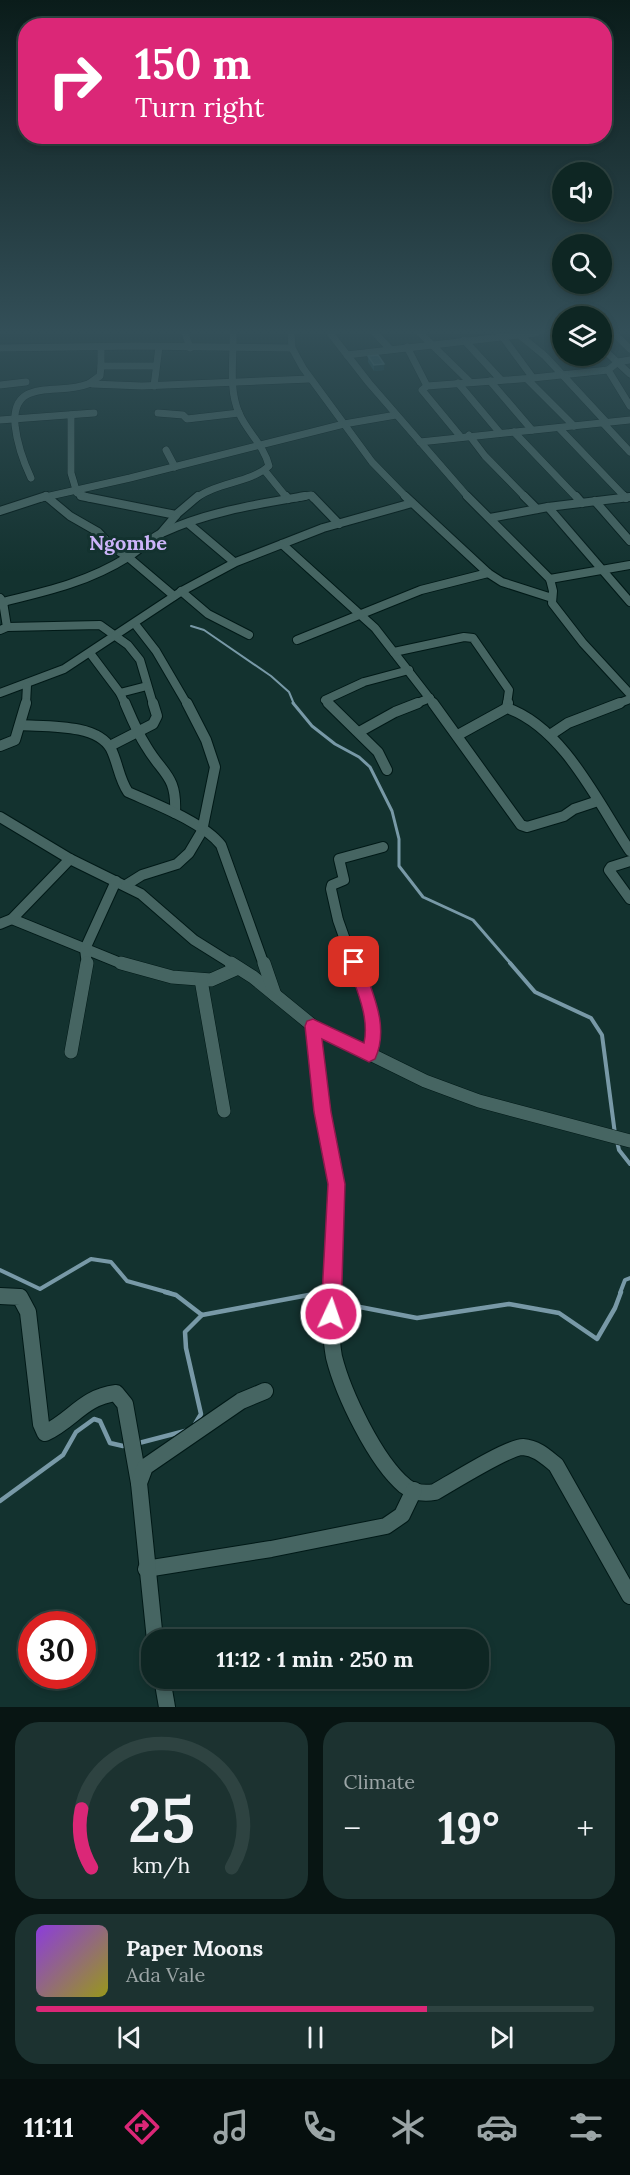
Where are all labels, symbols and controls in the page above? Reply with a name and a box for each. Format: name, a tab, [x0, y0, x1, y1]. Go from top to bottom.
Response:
text: 150 m	[135, 37, 251, 91]
icon: right	[36, 42, 114, 120]
text: Turn right	[135, 90, 264, 124]
map controls	[552, 162, 612, 366]
button: sound	[552, 162, 612, 222]
button: search	[552, 234, 612, 294]
button: layers	[552, 306, 612, 366]
district label: Ngombe	[89, 530, 167, 555]
pin	[328, 936, 379, 987]
icon: arrive	[337, 945, 370, 978]
position arrow	[299, 1282, 363, 1346]
speed limit sign: 30	[18, 1611, 96, 1689]
text: 11:12 · 1 min · 250 m	[217, 1645, 413, 1673]
text: Climate	[344, 1769, 415, 1794]
text: 25	[128, 1779, 195, 1859]
text: 19°	[438, 1799, 499, 1856]
text: −	[344, 1807, 361, 1849]
text: +	[576, 1807, 594, 1849]
text: km/h	[132, 1851, 190, 1879]
text: Paper Moons	[126, 1934, 263, 1962]
text: Ada Vale	[126, 1962, 205, 1987]
icon: previous	[113, 2021, 146, 2054]
icon: pause	[299, 2021, 332, 2054]
icon: next	[485, 2021, 518, 2054]
icon: directions	[121, 2106, 163, 2148]
icon: music	[210, 2106, 252, 2148]
icon: phone	[298, 2106, 340, 2148]
icon: climate	[387, 2106, 429, 2148]
icon: car	[476, 2106, 518, 2148]
icon: filters	[565, 2106, 607, 2148]
text: 11:11	[23, 2110, 74, 2144]

